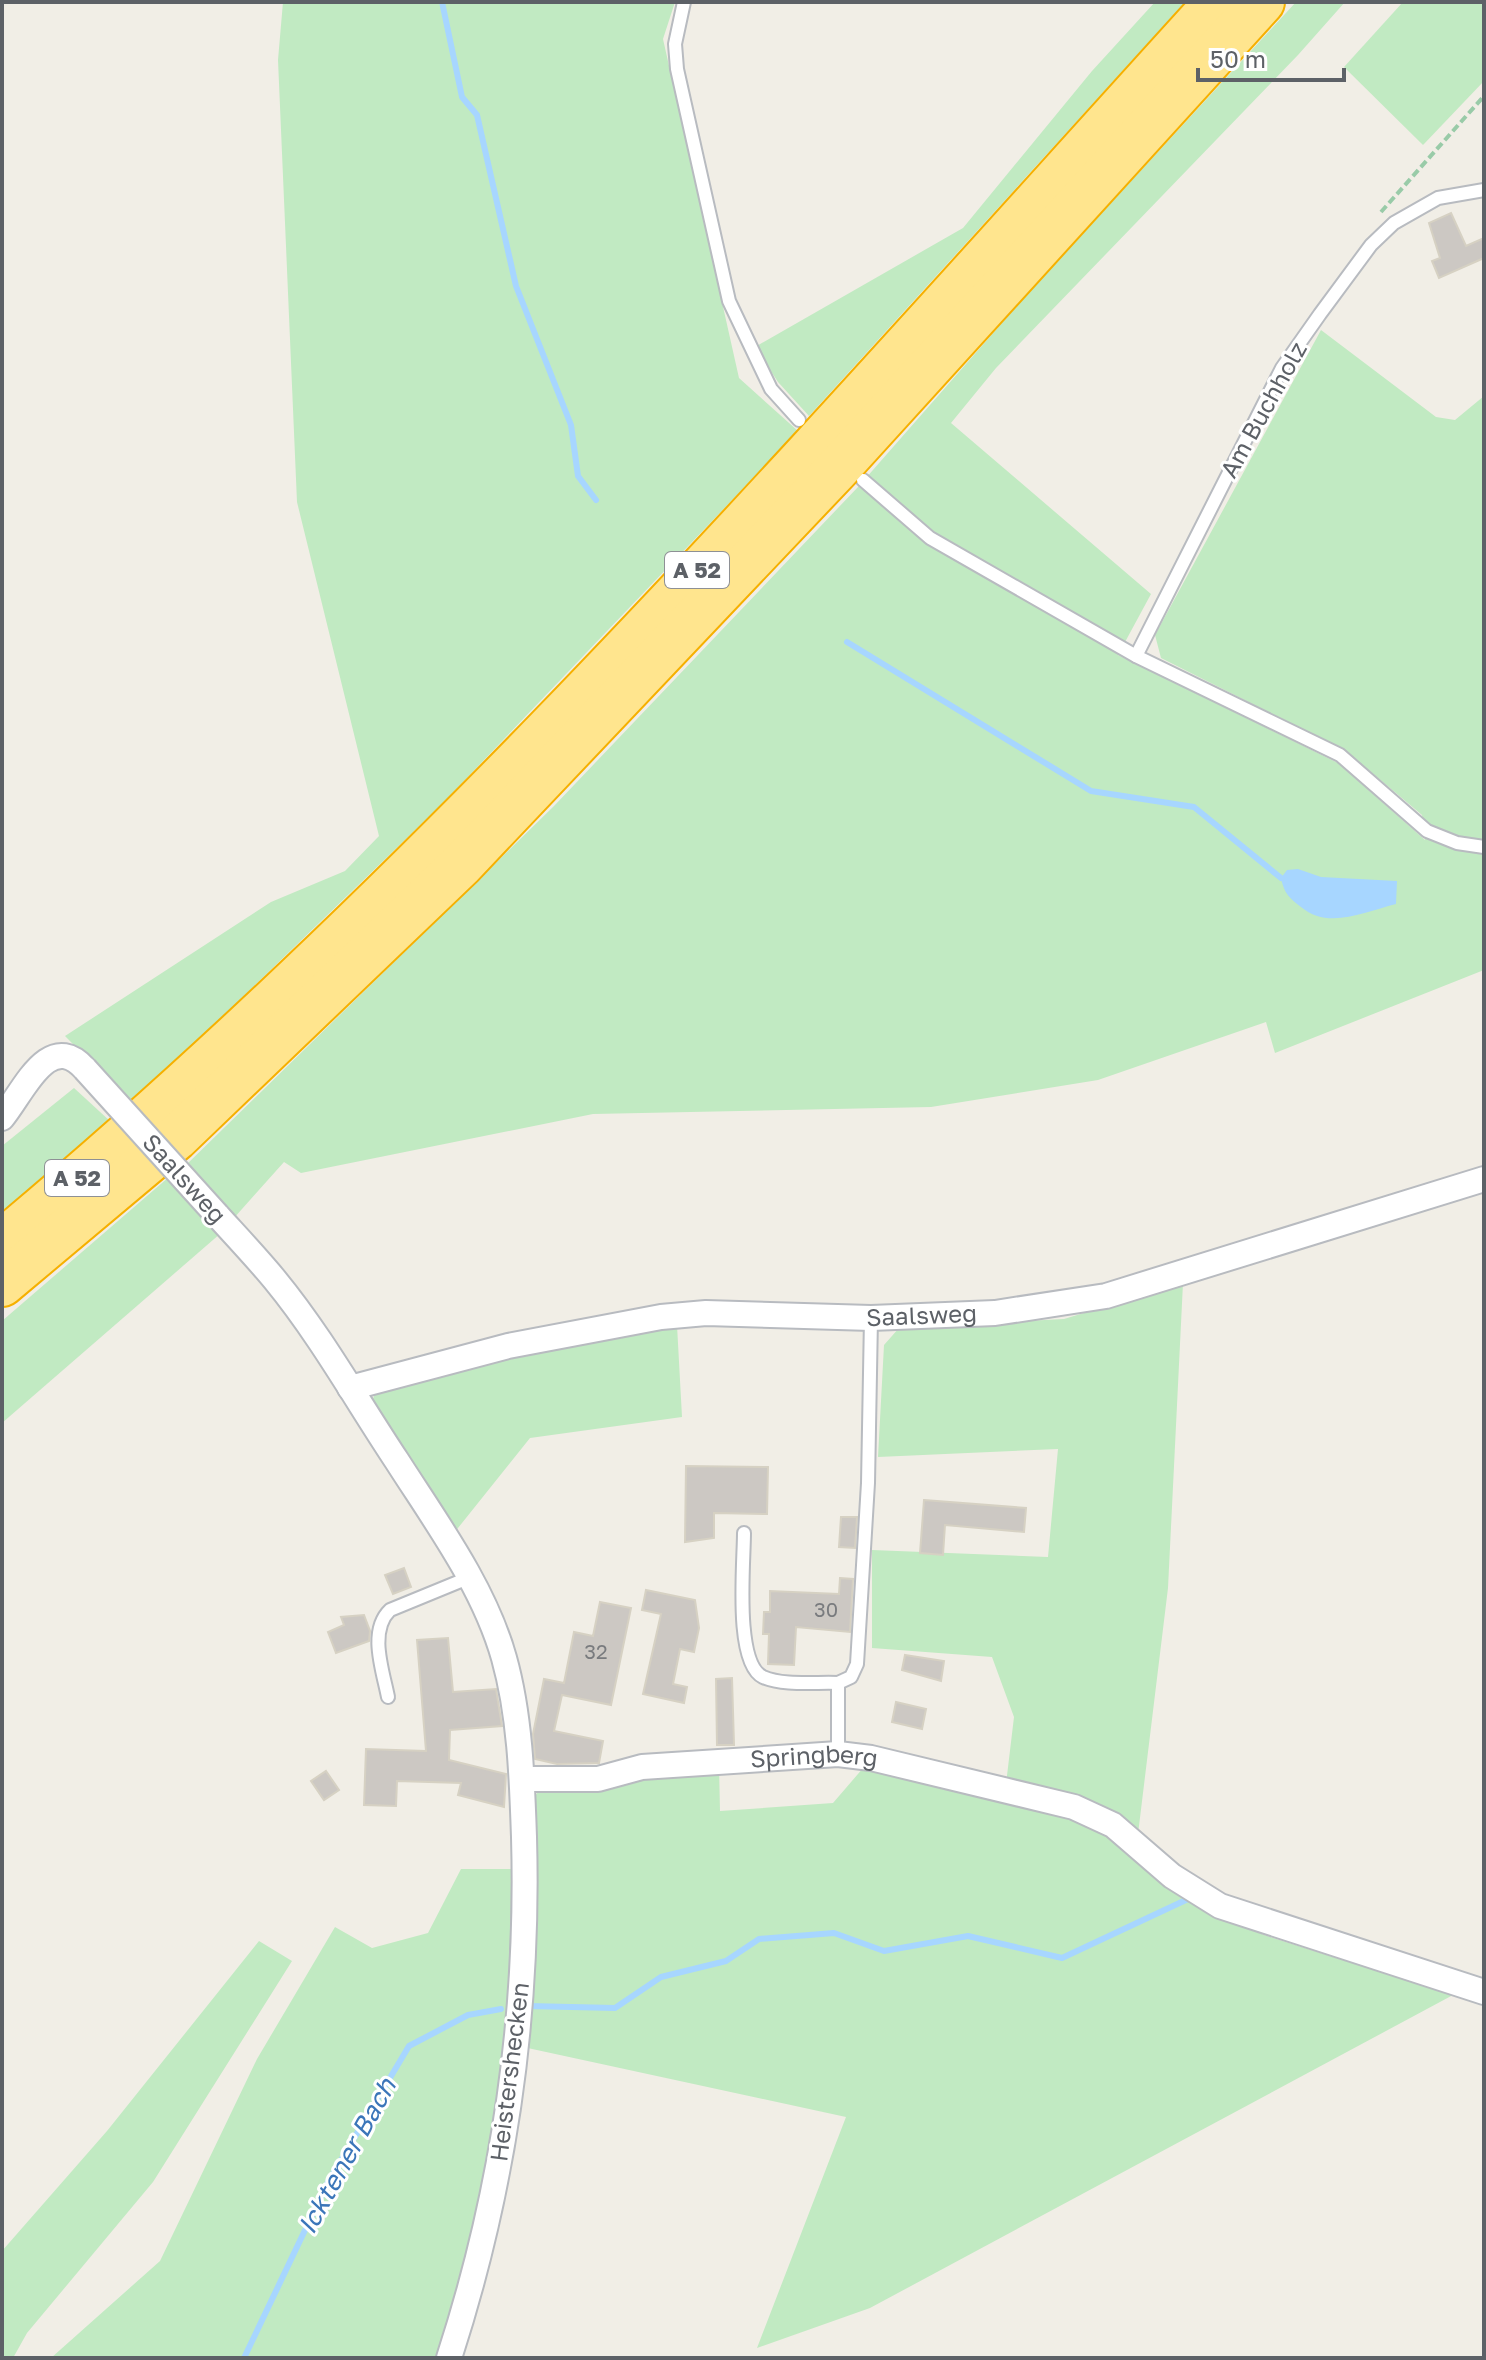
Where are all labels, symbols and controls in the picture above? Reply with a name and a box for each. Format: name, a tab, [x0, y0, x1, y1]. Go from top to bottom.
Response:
scale bar	[1198, 32, 1344, 82]
text: 50 m	[1210, 44, 1266, 73]
street label: Am Buchholz	[1213, 336, 1312, 482]
road number: A 52	[665, 552, 729, 588]
street label: Saalsweg	[137, 1127, 233, 1229]
road number: A 52	[45, 1160, 109, 1196]
street label: Saalsweg	[865, 1298, 977, 1331]
house number: 30	[814, 1597, 838, 1621]
house number: 32	[584, 1639, 608, 1663]
street label: Springberg	[749, 1738, 880, 1773]
street label: Heistershecken	[483, 1981, 534, 2163]
water label: Icktener Bach	[291, 2072, 403, 2239]

